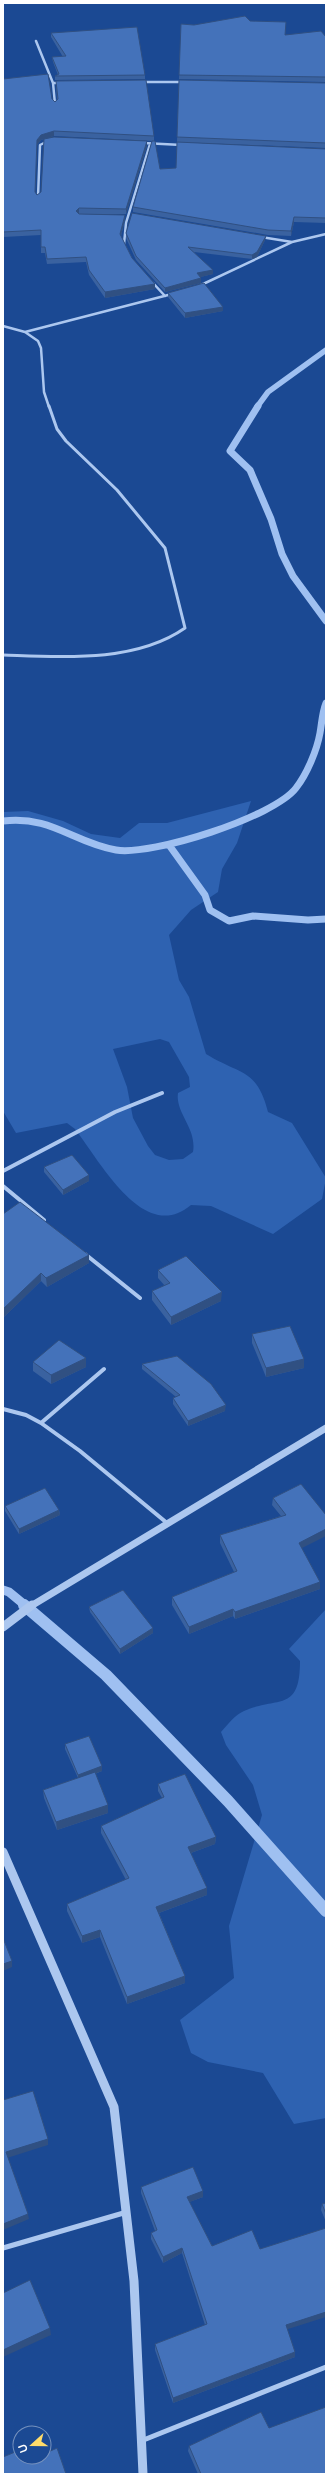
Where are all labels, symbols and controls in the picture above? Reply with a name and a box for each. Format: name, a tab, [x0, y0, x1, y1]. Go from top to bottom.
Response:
north arrow	[12, 2425, 52, 2465]
text: U	[16, 2442, 31, 2455]

